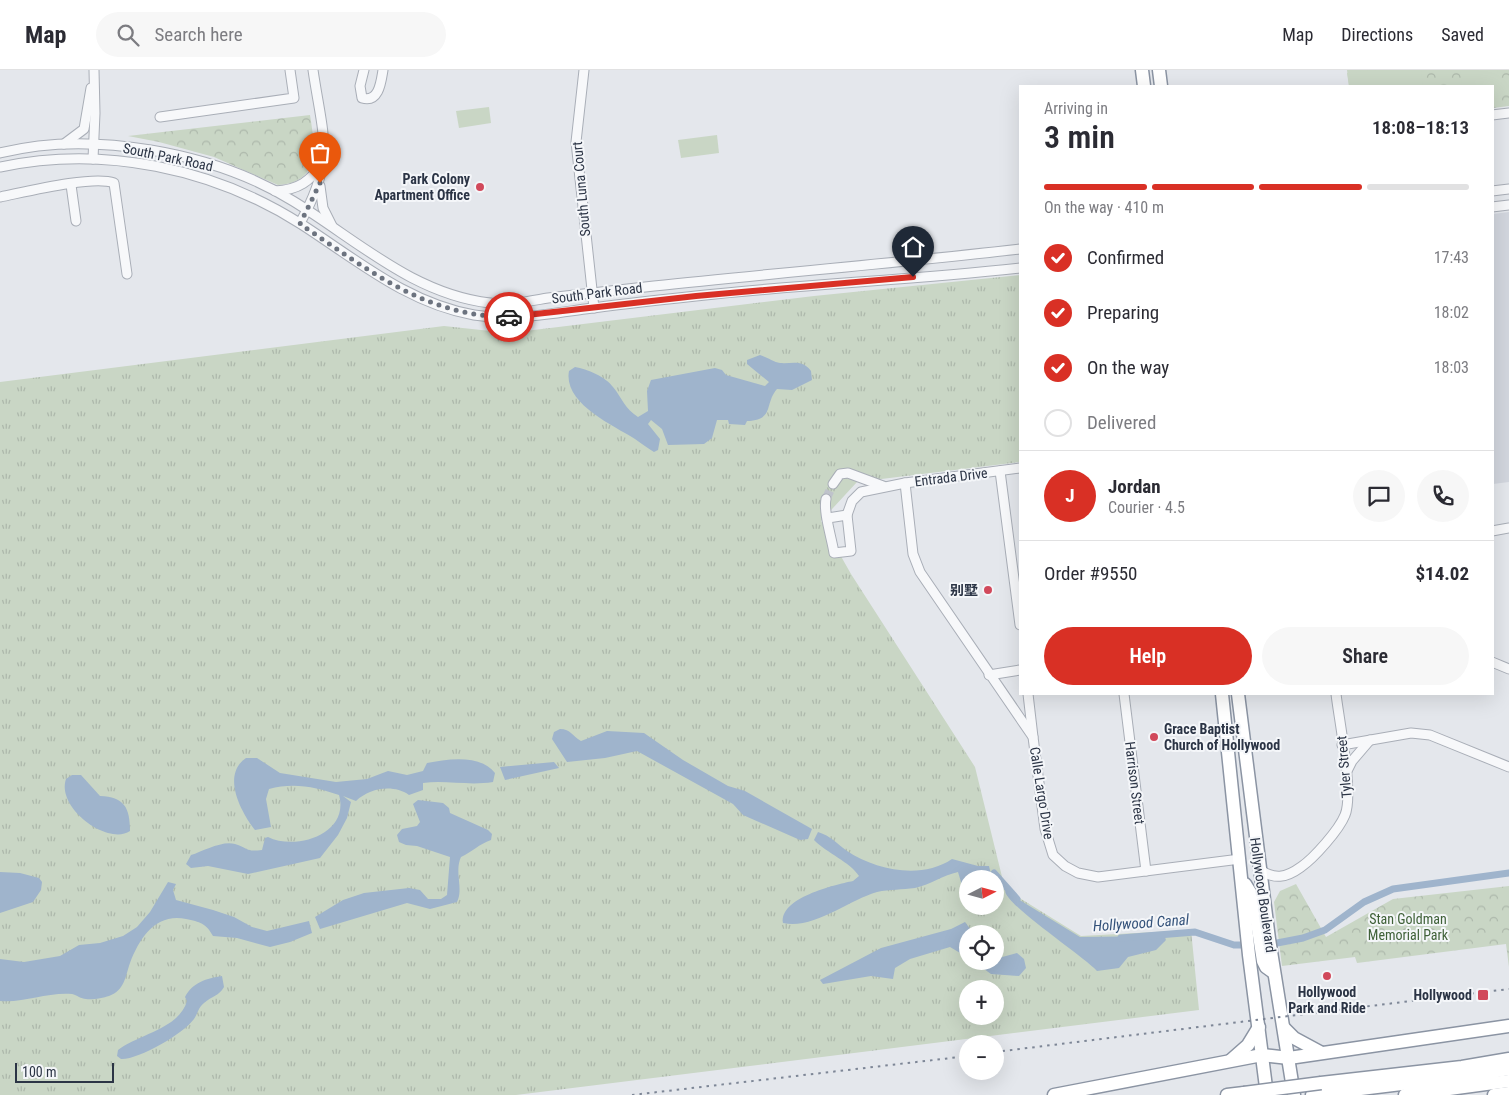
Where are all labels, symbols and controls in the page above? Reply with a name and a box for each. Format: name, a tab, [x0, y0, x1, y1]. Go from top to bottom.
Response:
search box	[96, 12, 446, 57]
text: Map	[25, 21, 66, 49]
icon: search	[114, 21, 142, 49]
text: Search here	[154, 23, 243, 46]
text: Map	[1282, 24, 1313, 45]
text: Directions	[1341, 24, 1413, 45]
text: Saved	[1441, 24, 1484, 45]
text: Arriving in	[1044, 99, 1108, 118]
text: 18:08–18:13	[1372, 116, 1469, 139]
text: 3 min	[1044, 118, 1115, 156]
pin	[299, 132, 341, 183]
icon: bag	[306, 139, 334, 167]
street label: South Park Road	[122, 140, 214, 174]
street label: South Luna Court	[569, 141, 593, 237]
place label: Park Colony Apartment Office	[375, 171, 471, 203]
marker: Park Colony Apartment Office	[474, 181, 486, 193]
text: On the way · 410 m	[1044, 198, 1164, 217]
pin	[892, 226, 934, 277]
icon: home	[899, 233, 927, 261]
icon: check	[1044, 244, 1072, 272]
text: Confirmed	[1087, 246, 1164, 269]
text: 17:43	[1434, 248, 1469, 267]
street label: South Park Road	[551, 279, 643, 307]
courier	[484, 292, 534, 342]
icon: check	[1044, 299, 1072, 327]
text: Preparing	[1087, 301, 1159, 324]
icon: car	[495, 303, 523, 331]
text: 18:02	[1434, 303, 1469, 322]
icon: check	[1044, 354, 1072, 382]
text: On the way	[1087, 356, 1169, 379]
text: 18:03	[1434, 358, 1469, 377]
text: Delivered	[1087, 411, 1156, 434]
street label: Entrada Drive	[914, 465, 989, 489]
button: chat	[1353, 470, 1405, 522]
button: phone	[1417, 470, 1469, 522]
text: Jordan	[1108, 475, 1161, 498]
text: J	[1065, 484, 1075, 507]
text: Courier · 4.5	[1108, 498, 1185, 517]
text: Order #9550	[1044, 562, 1137, 585]
text: $14.02	[1415, 562, 1469, 585]
place label: 别墅	[950, 582, 978, 598]
marker: 别墅	[982, 584, 994, 596]
button: Help	[1044, 627, 1252, 685]
button: Share	[1262, 627, 1469, 685]
place label: Grace Baptist Church of Hollywood	[1164, 721, 1280, 753]
marker: Grace Baptist Church of Hollywood	[1148, 731, 1160, 743]
street label: Tyler Street	[1333, 735, 1355, 799]
street label: Harrison Street	[1122, 741, 1148, 825]
street label: Calle Largo Drive	[1027, 746, 1057, 841]
street label: Hollywood Boulevard	[1247, 836, 1279, 954]
north arrow	[959, 870, 1004, 915]
map controls	[959, 870, 1004, 1080]
water label: Hollywood Canal	[1092, 911, 1190, 935]
park label: Stan Goldman Memorial Park	[1368, 911, 1449, 943]
button: locate	[959, 925, 1004, 970]
marker: Hollywood Park and Ride	[1321, 970, 1333, 982]
button: +	[959, 980, 1004, 1025]
place label: Hollywood Park and Ride	[1288, 984, 1366, 1016]
place label: Hollywood	[1413, 987, 1472, 1003]
marker: Hollywood	[1476, 988, 1490, 1002]
button: −	[959, 1035, 1004, 1080]
scale bar	[15, 1060, 114, 1083]
text: 100 m	[22, 1064, 57, 1080]

